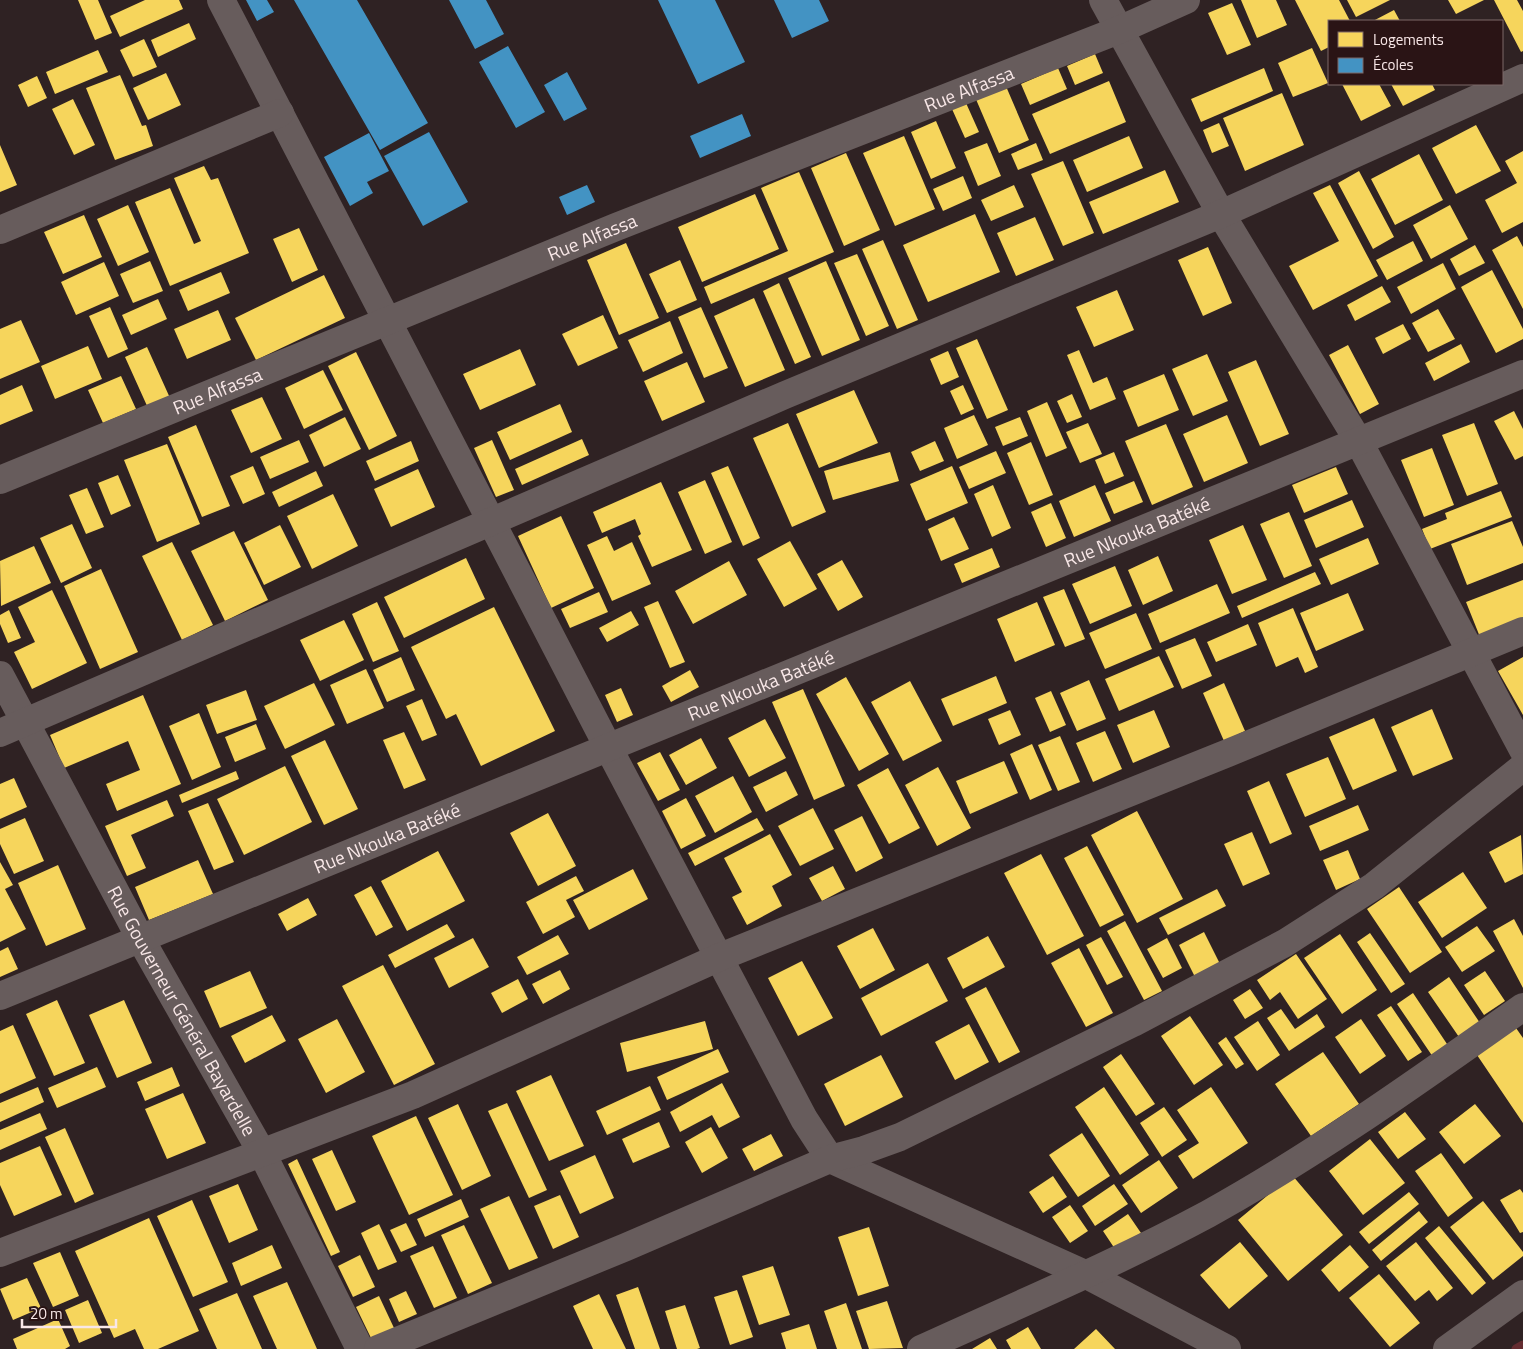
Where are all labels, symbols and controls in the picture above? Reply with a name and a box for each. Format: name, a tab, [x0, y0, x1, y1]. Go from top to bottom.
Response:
legend	[1328, 20, 1503, 85]
text: Logements	[1373, 28, 1444, 51]
text: Écoles	[1373, 53, 1414, 76]
street label: Rue Alfassa	[920, 57, 1018, 119]
street label: Rue Alfassa	[543, 205, 641, 268]
street label: Rue Alfassa	[168, 359, 267, 422]
street label: Rue Nkouka Batéké	[1059, 488, 1214, 574]
street label: Rue Nkouka Batéké	[683, 642, 839, 728]
street label: Rue Nkouka Batéké	[309, 795, 465, 880]
street label: Rue Gouverneur Général Bayardelle	[101, 880, 264, 1141]
scale bar	[22, 1296, 116, 1328]
text: 20 m	[30, 1302, 63, 1325]

